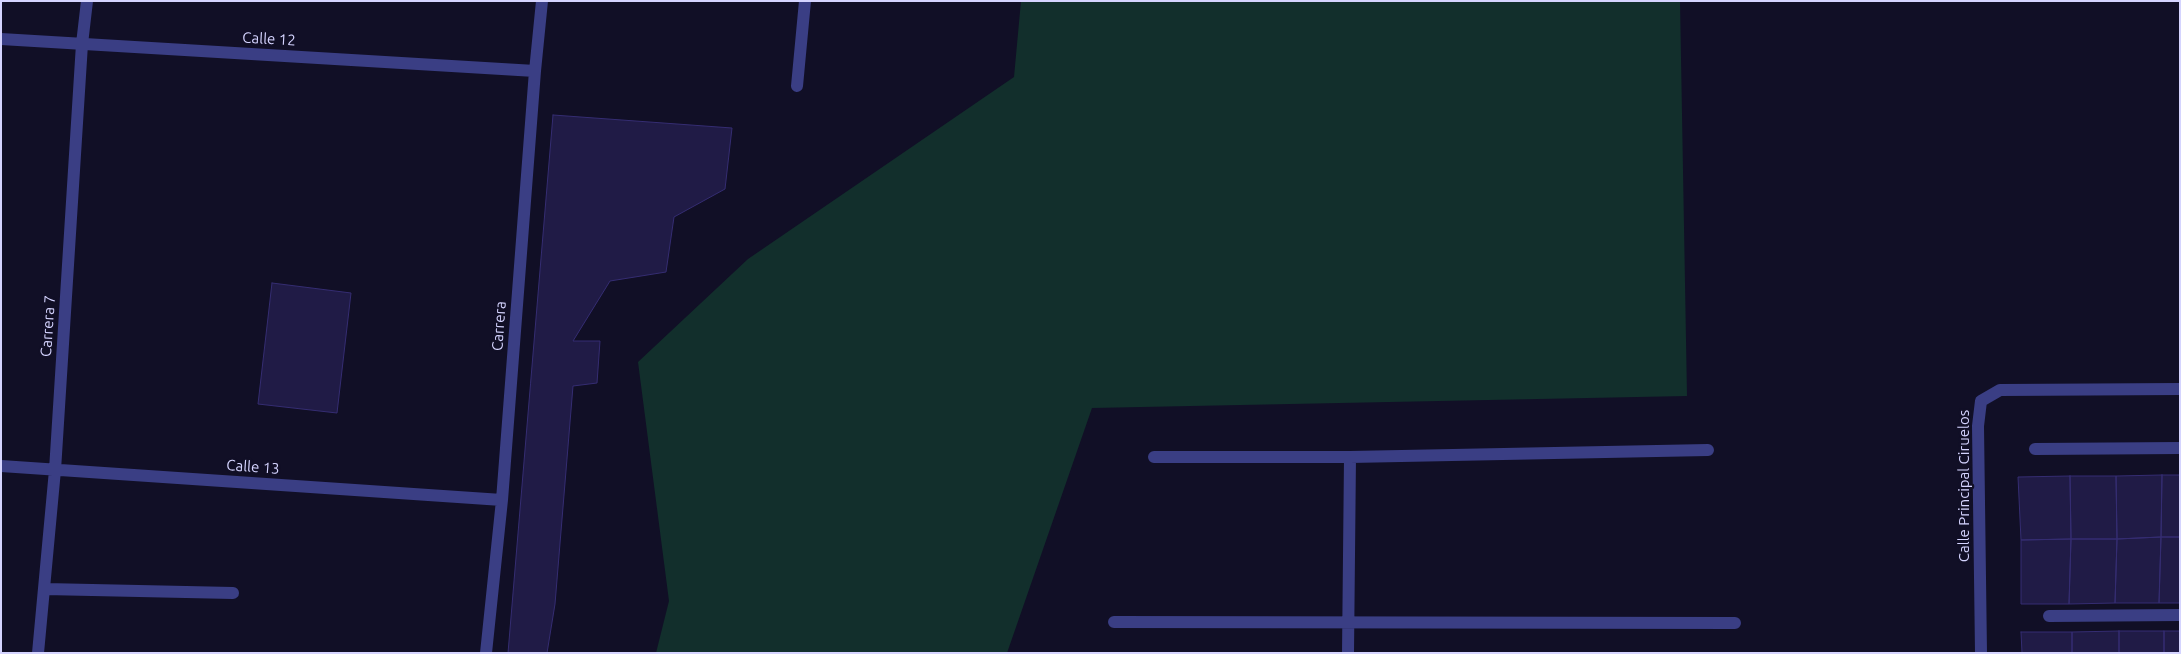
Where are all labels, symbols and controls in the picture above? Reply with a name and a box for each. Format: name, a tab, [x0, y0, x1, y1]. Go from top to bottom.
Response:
street label: Calle 12	[242, 29, 296, 49]
street label: Carrera 7	[37, 295, 59, 357]
street label: Carrera	[488, 300, 510, 352]
street label: Calle Principal Ciruelos	[1955, 410, 1973, 562]
street label: Calle 13	[226, 456, 280, 478]

